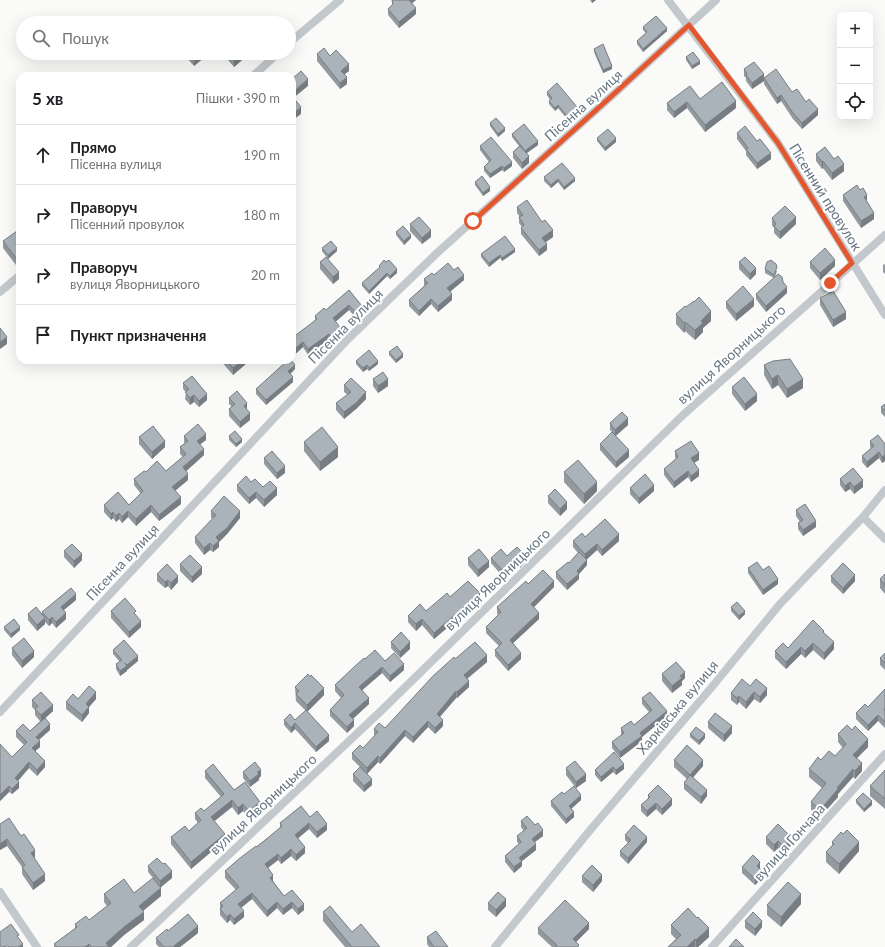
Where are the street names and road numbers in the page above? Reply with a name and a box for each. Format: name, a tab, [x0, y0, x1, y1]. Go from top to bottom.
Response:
street label: Пісенна вулиця	[541, 66, 625, 144]
street label: Пісенний провулок	[786, 140, 866, 254]
street label: Пісенна вулиця	[304, 285, 386, 367]
street label: вулиця Яворницького	[673, 301, 789, 407]
street label: Пісенна вулиця	[82, 520, 162, 604]
street label: вулиця Яворницького	[441, 524, 553, 634]
street label: Харківська вулиця	[633, 657, 721, 757]
street label: вулиця Яворницького	[206, 750, 320, 858]
street label: вулиця Гончара	[750, 800, 828, 884]

